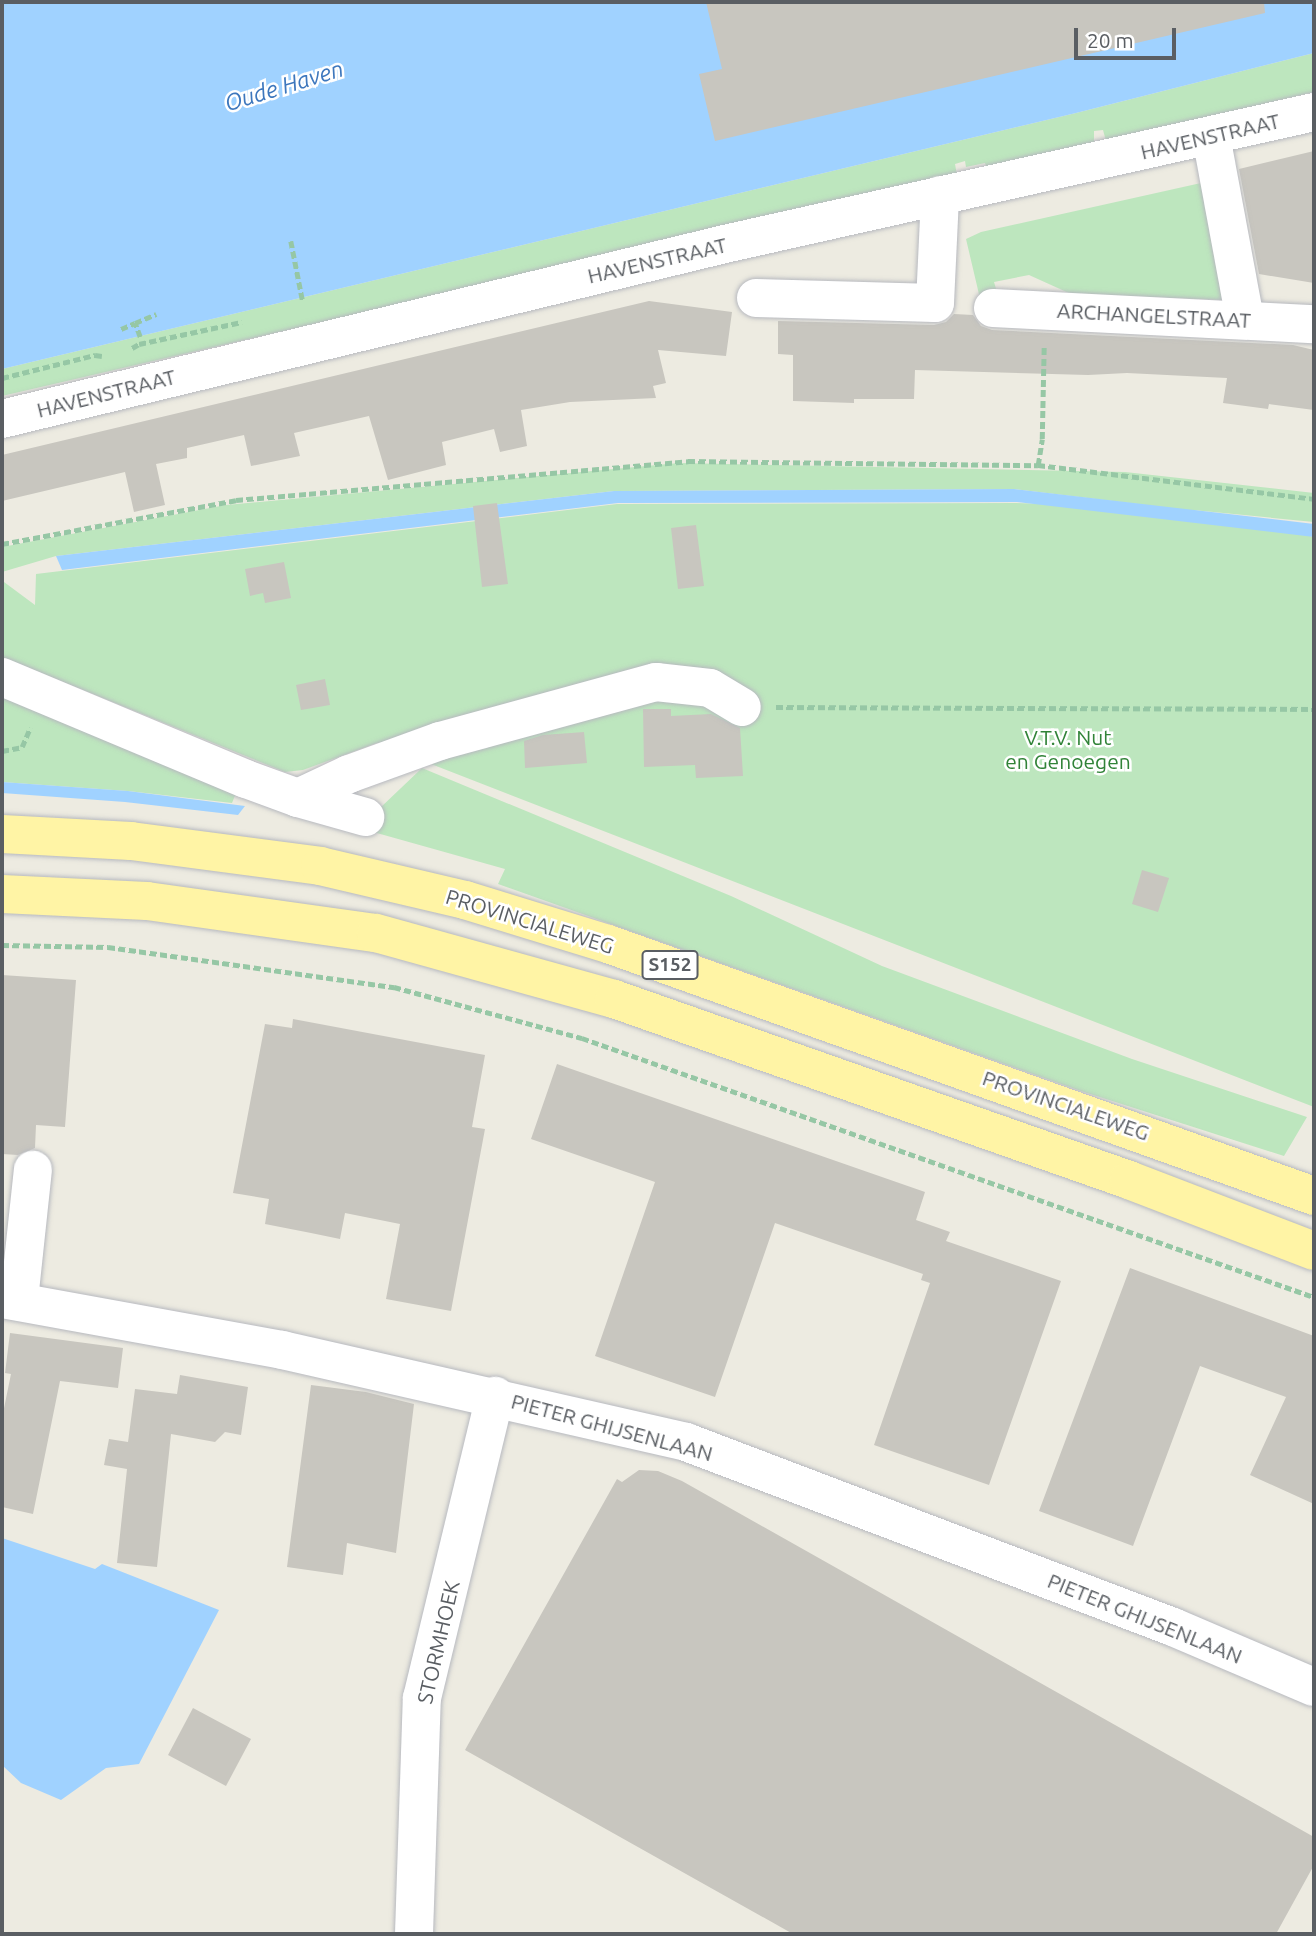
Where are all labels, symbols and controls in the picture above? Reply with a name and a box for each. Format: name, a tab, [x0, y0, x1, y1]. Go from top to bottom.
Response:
scale bar	[1078, 14, 1180, 58]
text: 20 m	[1087, 28, 1134, 52]
water label: Oude Haven	[221, 55, 347, 117]
street label: HAVENSTRAAT	[1138, 108, 1282, 164]
street label: HAVENSTRAAT	[585, 232, 729, 288]
street label: ARCHANGELSTRAAT	[1056, 297, 1252, 333]
street label: HAVENSTRAAT	[34, 364, 178, 422]
park label: V.T.V. Nut en Genoegen	[1005, 724, 1131, 774]
street label: PROVINCIALEWEG	[443, 883, 617, 959]
road number: S152	[640, 950, 700, 981]
street label: PROVINCIALEWEG	[979, 1065, 1153, 1145]
street label: PIETER GHIJSENLAAN	[509, 1388, 715, 1466]
street label: PIETER GHIJSENLAAN	[1044, 1567, 1246, 1669]
street label: STORMHOEK	[412, 1578, 464, 1706]

